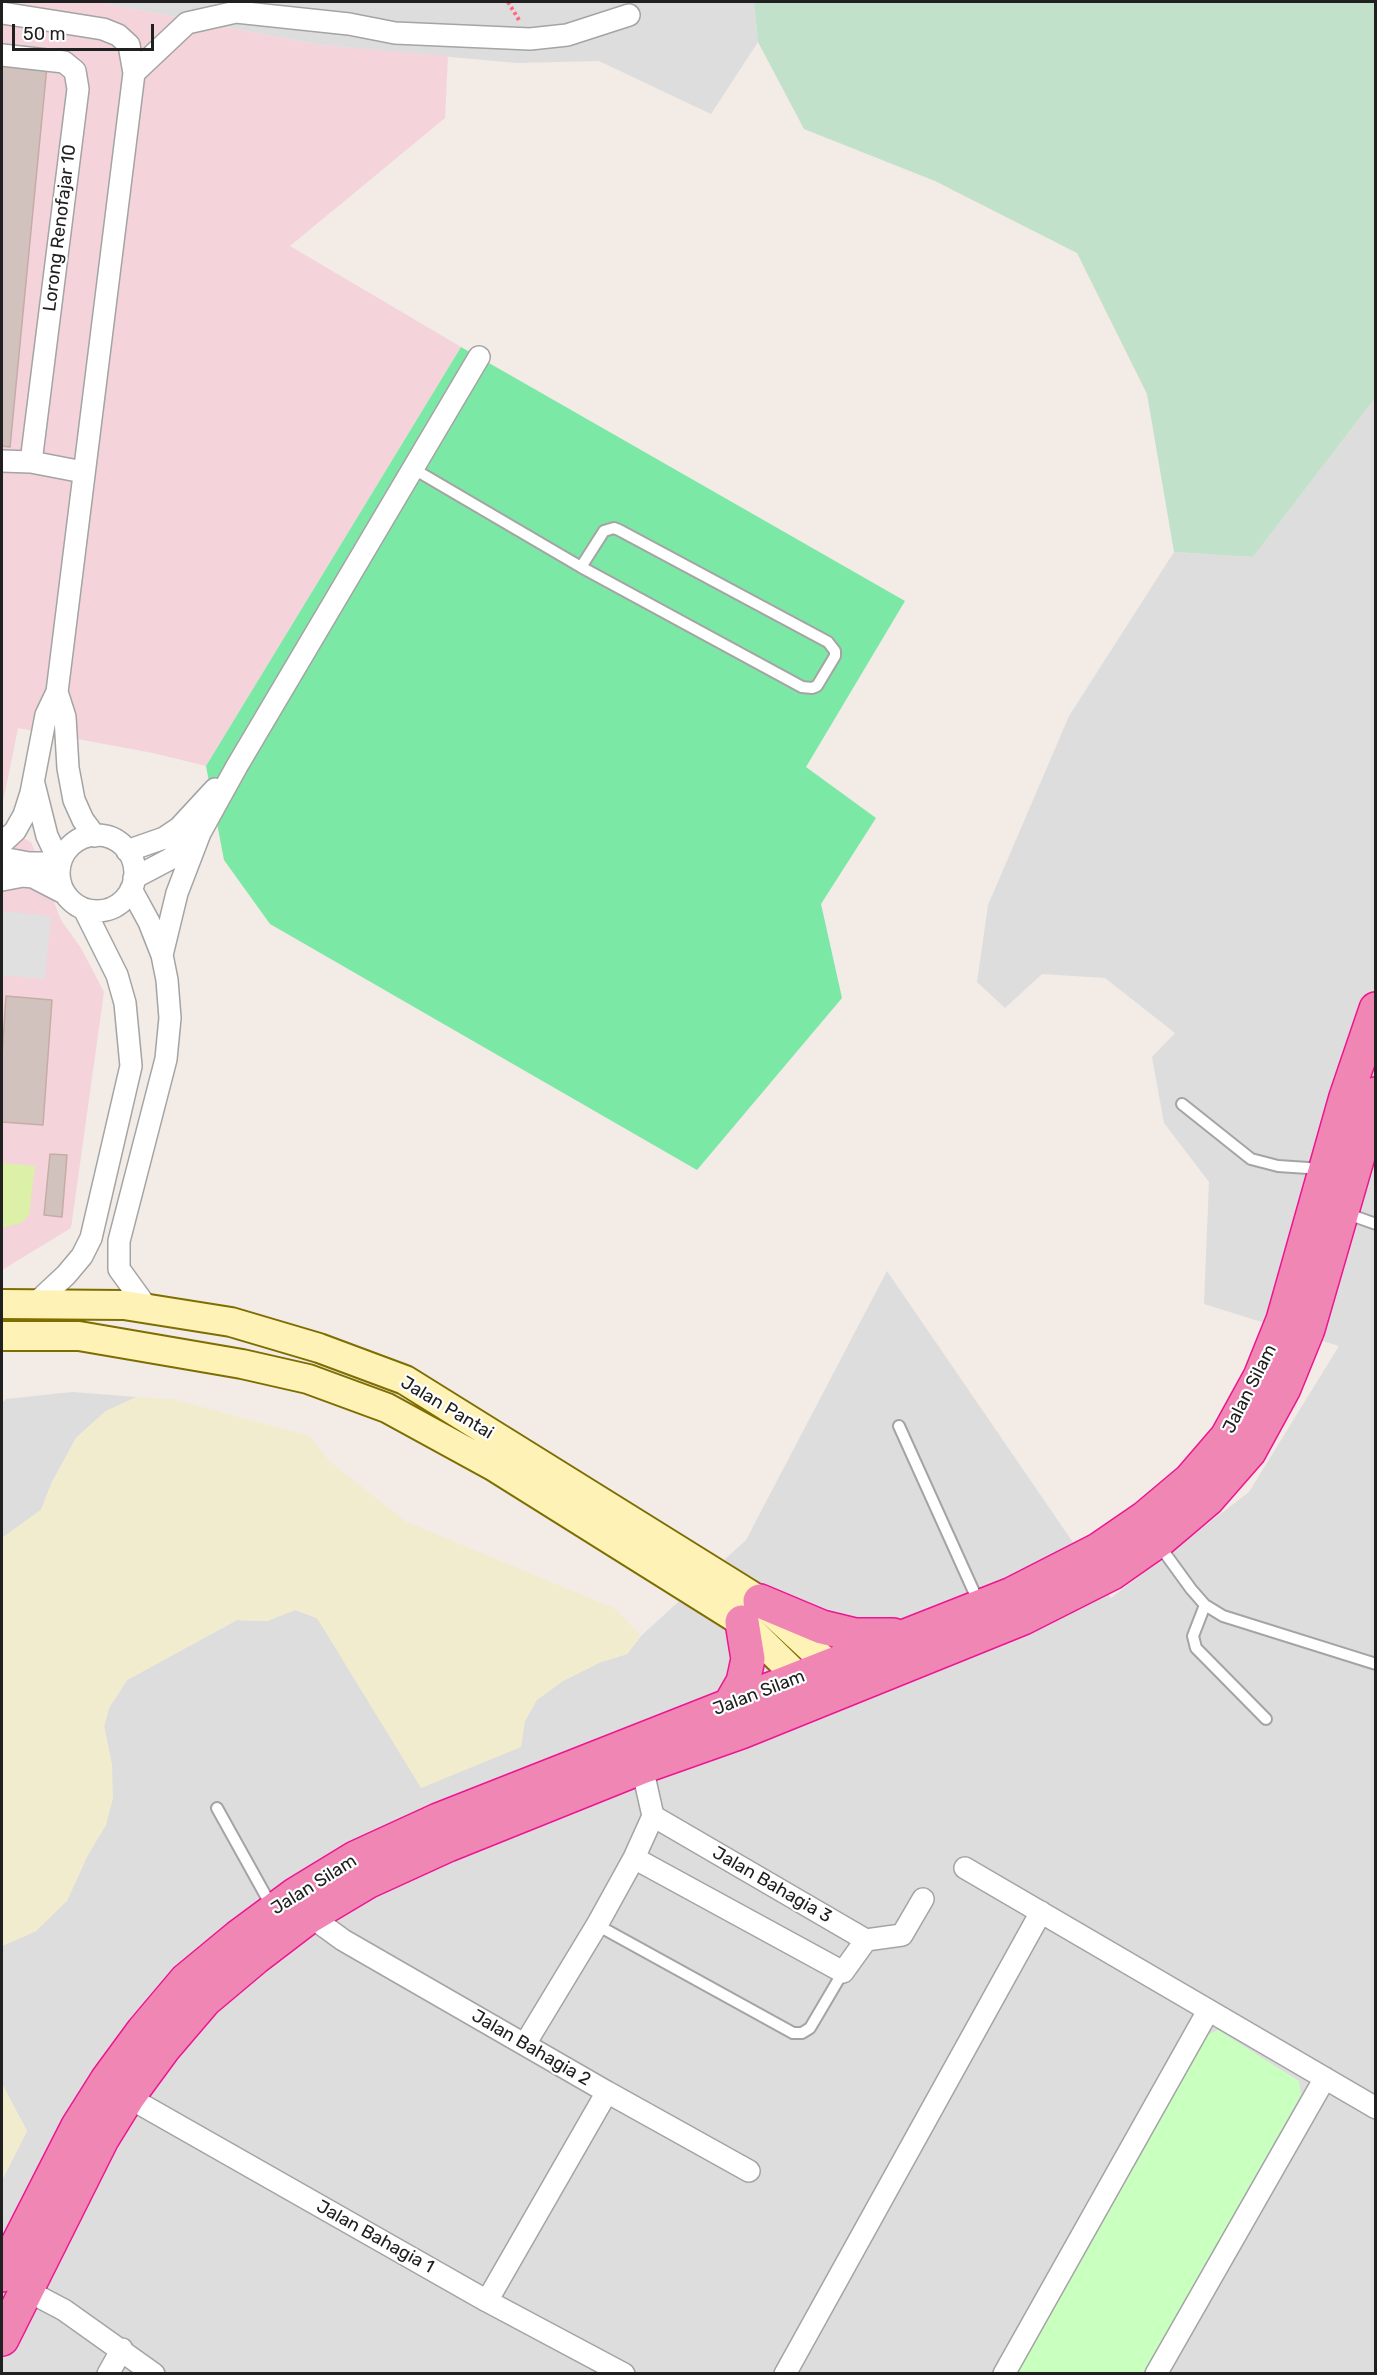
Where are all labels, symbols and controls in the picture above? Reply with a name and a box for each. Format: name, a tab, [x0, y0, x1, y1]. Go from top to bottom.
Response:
scale bar	[15, 12, 158, 50]
text: 50 m	[23, 23, 66, 45]
street label: Lorong Renofajar 10	[39, 143, 81, 313]
street label: Jalan Silam	[1218, 1341, 1282, 1437]
street label: Jalan Pantai	[397, 1372, 497, 1444]
street label: Jalan Silam	[710, 1666, 808, 1720]
street label: Jalan Bahagia 3	[709, 1842, 835, 1928]
street label: Jalan Silam	[267, 1850, 361, 1920]
street label: Jalan Bahagia 2	[468, 2005, 594, 2091]
street label: Jalan Bahagia 1	[313, 2196, 437, 2278]

